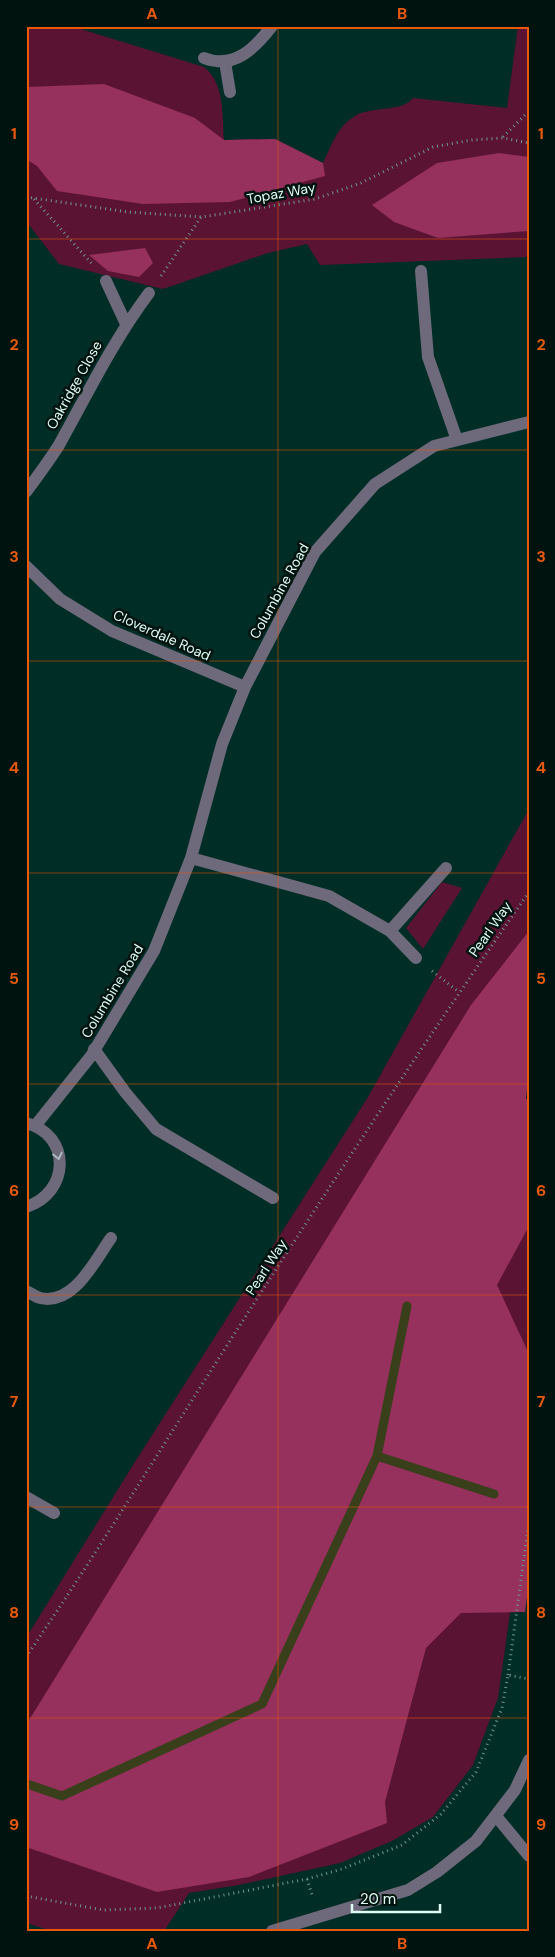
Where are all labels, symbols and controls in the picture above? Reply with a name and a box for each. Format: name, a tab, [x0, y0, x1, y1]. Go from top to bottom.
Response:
text: A	[146, 3, 158, 24]
text: B	[397, 3, 407, 24]
text: 1	[11, 123, 17, 144]
text: 1	[538, 123, 544, 144]
street label: Topaz Way	[245, 178, 317, 208]
text: 2	[9, 334, 19, 355]
text: 2	[536, 334, 546, 355]
street label: Oakridge Close	[42, 338, 106, 432]
street label: Columbine Road	[245, 540, 313, 642]
text: 3	[9, 546, 19, 567]
text: 3	[536, 546, 546, 567]
street label: Cloverdale Road	[110, 605, 214, 665]
text: 4	[9, 757, 19, 778]
text: 4	[536, 757, 546, 778]
street label: Pearl Way	[464, 898, 516, 960]
street label: Columbine Road	[77, 941, 147, 1041]
text: 5	[9, 968, 19, 989]
text: 5	[536, 968, 546, 989]
one-way arrow	[52, 1152, 63, 1161]
text: 6	[9, 1180, 19, 1201]
text: 6	[536, 1180, 546, 1201]
street label: Pearl Way	[241, 1235, 291, 1298]
text: 7	[10, 1391, 19, 1412]
text: 7	[537, 1391, 546, 1412]
text: 8	[9, 1602, 19, 1623]
text: 8	[536, 1602, 546, 1623]
text: 9	[9, 1814, 19, 1835]
text: 9	[536, 1814, 546, 1835]
scale bar	[352, 1882, 440, 1914]
text: 20 m	[360, 1889, 396, 1909]
text: A	[146, 1933, 158, 1954]
text: B	[397, 1933, 407, 1954]

